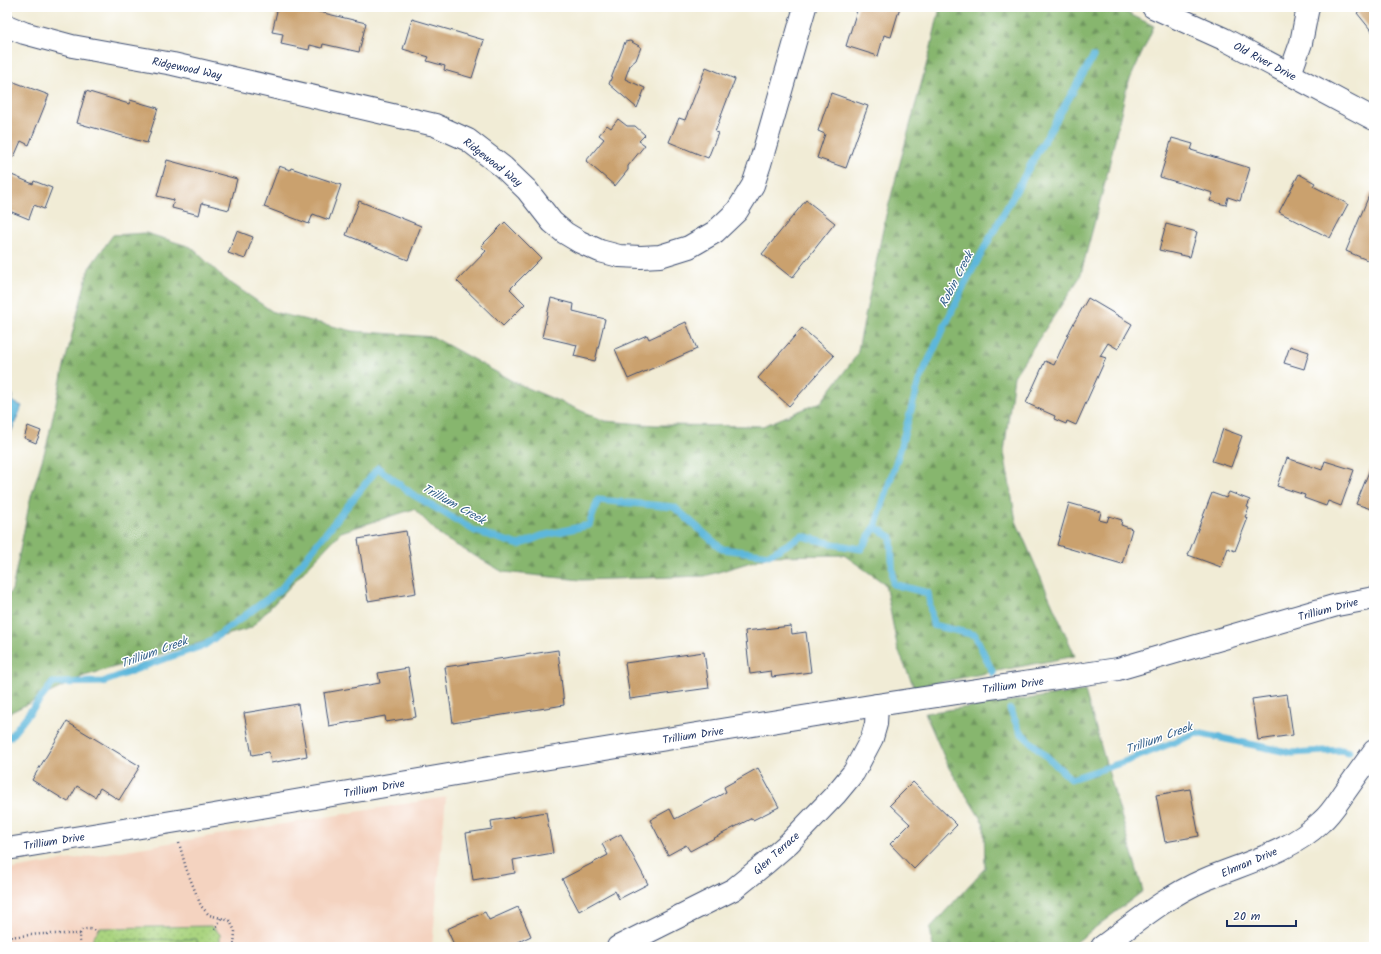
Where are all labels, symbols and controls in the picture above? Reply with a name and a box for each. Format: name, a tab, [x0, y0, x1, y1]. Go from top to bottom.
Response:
street label: Old River Drive	[1230, 38, 1299, 86]
street label: Ridgewood Way	[150, 53, 224, 85]
street label: Ridgewood Way	[459, 134, 527, 192]
water label: Robin Creek	[934, 246, 980, 310]
water label: Trillium Creek	[419, 479, 491, 531]
street label: Trillium Drive	[1296, 593, 1360, 627]
water label: Trillium Creek	[118, 631, 192, 673]
street label: Trillium Drive	[981, 673, 1045, 699]
water label: Trillium Creek	[1123, 717, 1197, 759]
street label: Trillium Drive	[661, 722, 725, 750]
street label: Trillium Drive	[342, 775, 406, 803]
street label: Trillium Drive	[22, 828, 86, 856]
street label: Glen Terrace	[749, 828, 804, 880]
street label: Elmran Drive	[1218, 843, 1281, 883]
scale bar	[1227, 902, 1296, 928]
text: 20 m	[1233, 907, 1261, 926]

